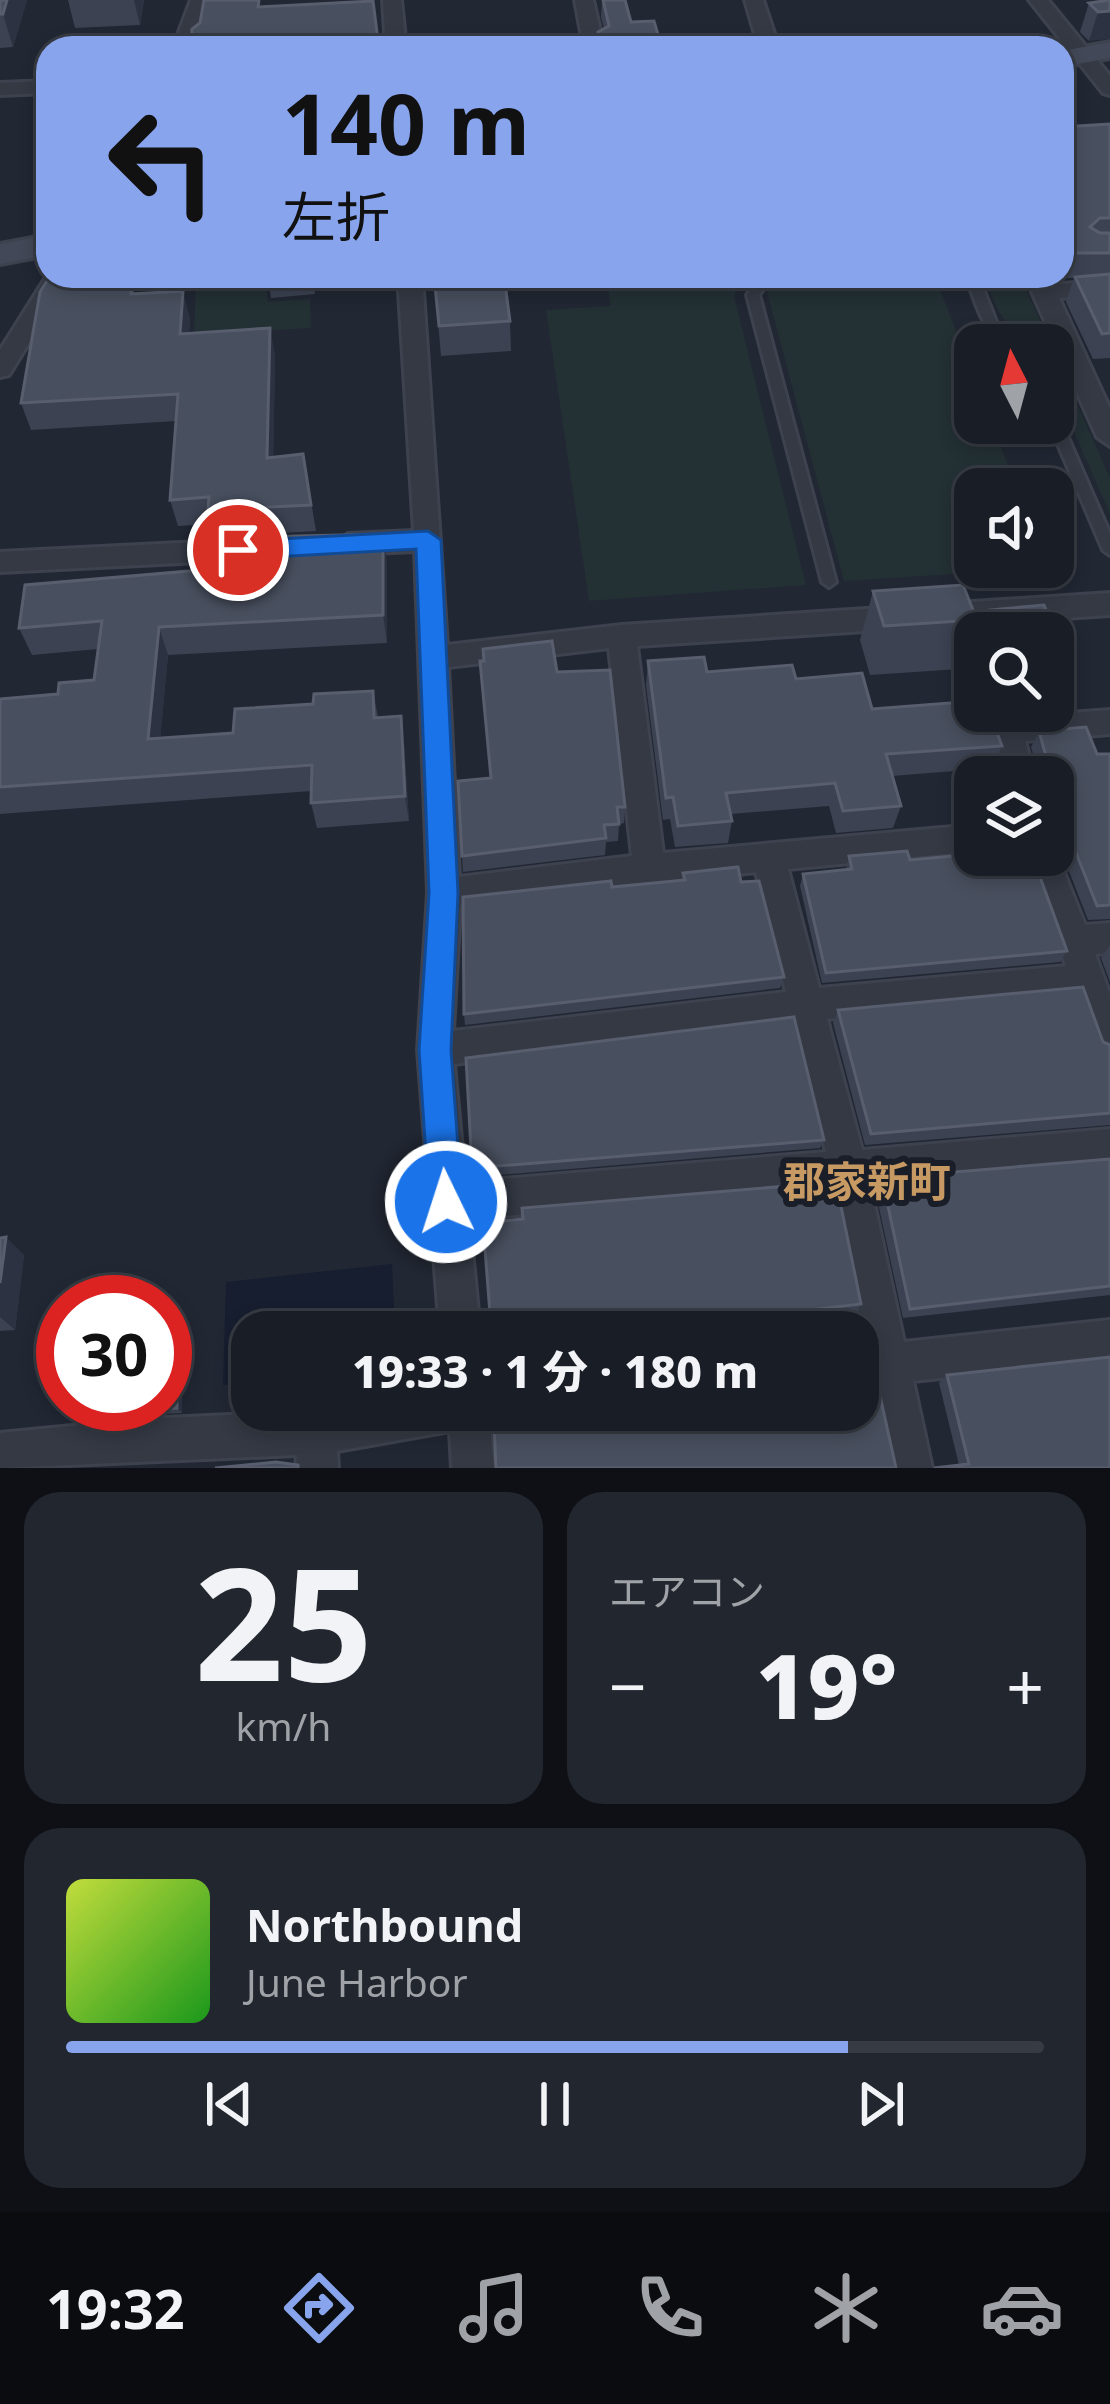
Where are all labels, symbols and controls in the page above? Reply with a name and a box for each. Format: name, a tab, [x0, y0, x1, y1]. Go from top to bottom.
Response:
text: 140 m	[282, 65, 530, 180]
icon: left	[84, 84, 240, 240]
text: 左折	[282, 179, 390, 253]
north arrow	[954, 324, 1074, 444]
map controls	[954, 324, 1074, 876]
button: sound	[954, 468, 1074, 588]
pin	[187, 499, 289, 601]
icon: arrive	[205, 517, 271, 583]
button: search	[954, 612, 1074, 732]
button: layers	[954, 756, 1074, 876]
position arrow	[383, 1139, 509, 1265]
district label: 郡家新町	[783, 1152, 951, 1209]
speed limit sign: 30	[36, 1275, 192, 1431]
text: 19:33 · 1 分 · 180 m	[352, 1340, 758, 1401]
text: 25	[194, 1514, 373, 1727]
text: エアコン	[609, 1564, 765, 1617]
text: 19°	[755, 1623, 898, 1745]
text: −	[609, 1640, 647, 1730]
text: +	[1006, 1640, 1044, 1730]
text: km/h	[236, 1699, 331, 1752]
text: Northbound	[246, 1894, 523, 1955]
text: June Harbor	[246, 1955, 468, 2008]
icon: previous	[196, 2071, 262, 2137]
icon: pause	[522, 2071, 588, 2137]
icon: next	[848, 2071, 914, 2137]
icon: directions	[277, 2266, 361, 2350]
icon: music	[452, 2266, 536, 2350]
icon: phone	[628, 2266, 712, 2350]
icon: climate	[804, 2266, 888, 2350]
icon: car	[980, 2266, 1064, 2350]
text: 19:32	[46, 2271, 185, 2345]

